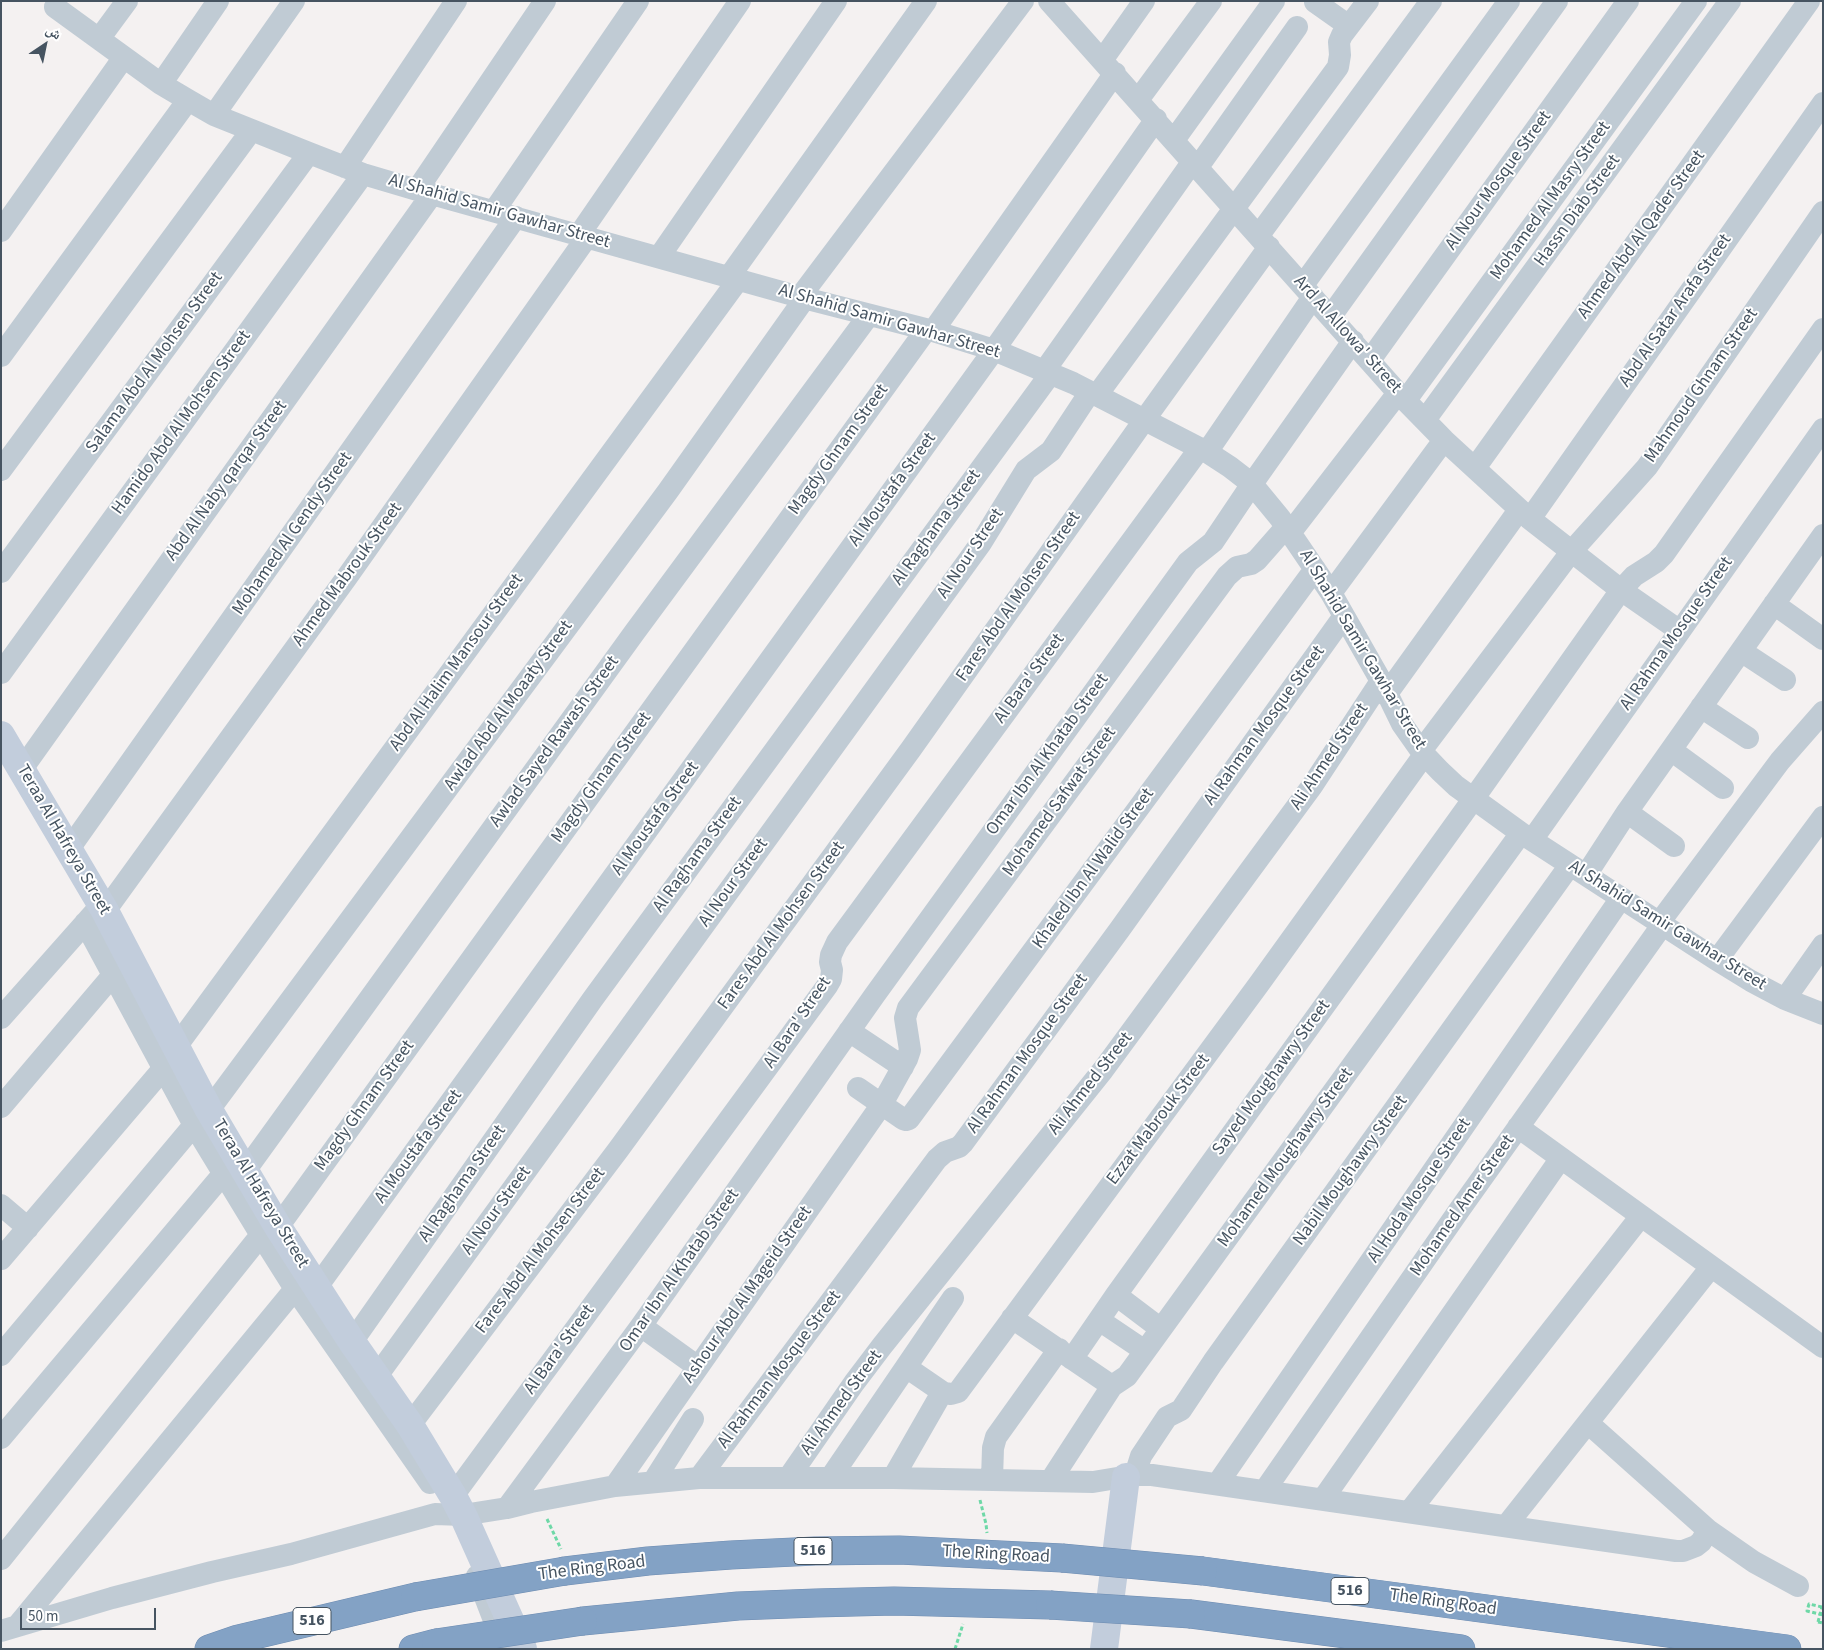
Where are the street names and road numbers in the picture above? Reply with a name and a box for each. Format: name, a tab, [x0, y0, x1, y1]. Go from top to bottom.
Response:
street label: Al Nour Mosque Street	[1441, 107, 1557, 255]
street label: Mohamed Al Masry Street	[1486, 118, 1616, 284]
street label: Ahmed Abd Al Qader Street	[1574, 146, 1710, 324]
street label: Hassn Diab Street	[1530, 151, 1626, 271]
street label: Al Shahid Samir Gawhar Street	[386, 170, 612, 254]
street label: Abd Al Satar Arafa Street	[1615, 230, 1737, 392]
street label: Salama Abd Al Mohsen Street	[82, 268, 228, 458]
street label: Ard Al Allowa' Street	[1288, 272, 1406, 398]
street label: Al Shahid Samir Gawhar Street	[776, 280, 1002, 364]
street label: Mahmoud Ghnam Street	[1641, 305, 1763, 467]
street label: Hamido Abd Al Mohsen Street	[108, 327, 256, 519]
street label: Magdy Ghnam Street	[784, 380, 894, 520]
street label: Abd Al Naby qarqar Street	[162, 397, 292, 565]
street label: Al Moustafa Street	[845, 429, 941, 551]
street label: Mohamed Al Gendy Street	[228, 448, 358, 620]
street label: Al Raghama Street	[888, 466, 986, 590]
street label: Ahmed Mabrouk Street	[289, 499, 407, 651]
street label: Al Nour Street	[933, 505, 1009, 603]
street label: Fares Abd Al Mohsen Street	[952, 508, 1086, 686]
street label: Al Shahid Samir Gawhar Street	[1294, 546, 1430, 754]
street label: Al Rahma Mosque Street	[1616, 553, 1738, 715]
street label: Abd Al Halim Mansour Street	[385, 570, 529, 756]
street label: Awlad Abd Al Moaaty Street	[440, 617, 578, 795]
street label: Al Bara' Street	[990, 630, 1070, 728]
street label: Al Rahman Mosque Street	[1200, 642, 1330, 810]
street label: Awlad Sayed Rawash Street	[486, 652, 624, 832]
street label: Omar Ibn Al Khatab Street	[982, 670, 1114, 840]
street label: Ali Ahmed Street	[1286, 699, 1374, 815]
street label: Magdy Ghnam Street	[547, 708, 657, 848]
street label: Mohamed Safwat Street	[999, 723, 1121, 881]
street label: Al Moustafa Street	[608, 758, 704, 880]
street label: Teraa Al Hafreya Street	[11, 761, 115, 919]
street label: Khaled Ibn Al Walid Street	[1029, 785, 1159, 953]
street label: Al Raghama Street	[649, 793, 747, 917]
street label: Al Nour Street	[695, 835, 773, 931]
street label: Fares Abd Al Mohsen Street	[714, 838, 850, 1014]
street label: Al Shahid Samir Gawhar Street	[1564, 856, 1770, 996]
street label: Al Rahman Mosque Street	[963, 970, 1093, 1138]
street label: Al Bara' Street	[759, 973, 837, 1073]
street label: Sayed Moughawry Street	[1208, 996, 1336, 1160]
street label: Ali Ahmed Street	[1044, 1028, 1138, 1140]
street label: Magdy Ghnam Street	[310, 1036, 420, 1176]
street label: Ezzat Mabrouk Street	[1103, 1050, 1215, 1190]
street label: Mohamed Moughawry Street	[1214, 1064, 1358, 1252]
street label: Al Moustafa Street	[371, 1086, 467, 1208]
street label: Nabil Moughawry Street	[1289, 1092, 1413, 1250]
street label: Al Hoda Mosque Street	[1364, 1115, 1476, 1267]
street label: Teraa Al Hafreya Street	[207, 1116, 313, 1272]
street label: Al Raghama Street	[415, 1121, 511, 1247]
street label: Mohamed Amer Street	[1406, 1131, 1520, 1281]
street label: Al Nour Street	[458, 1163, 536, 1259]
street label: Fares Abd Al Mohsen Street	[471, 1164, 611, 1338]
street label: Omar Ibn Al Khatab Street	[615, 1185, 745, 1357]
street label: Ashour Abd Al Mageid Street	[679, 1202, 817, 1388]
street label: Al Rahman Mosque Street	[714, 1287, 846, 1453]
street label: Al Bara' Street	[520, 1301, 600, 1399]
street label: Ali Ahmed Street	[797, 1346, 887, 1460]
road number: 516	[794, 1538, 832, 1564]
street label: The Ring Road	[942, 1541, 1050, 1569]
street label: The Ring Road	[537, 1552, 647, 1586]
road number: 516	[1331, 1578, 1369, 1604]
street label: The Ring Road	[1388, 1585, 1498, 1621]
road number: 516	[293, 1608, 331, 1634]

